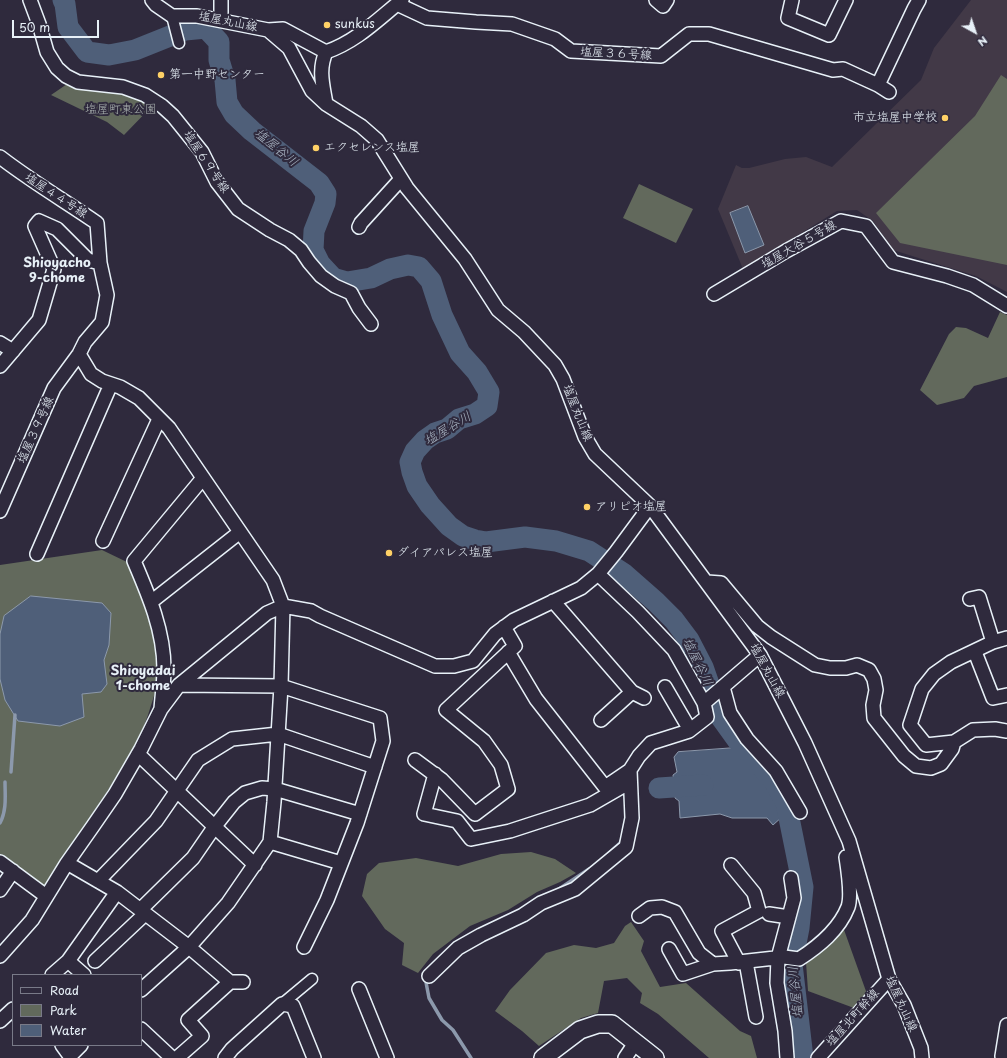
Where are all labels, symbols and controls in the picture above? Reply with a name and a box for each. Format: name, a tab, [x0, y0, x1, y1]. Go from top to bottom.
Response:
street label: 塩屋丸山線	[197, 9, 259, 35]
scale bar	[14, 12, 101, 38]
north arrow	[955, 12, 995, 52]
text: 50 m	[19, 18, 50, 36]
place label: sunkus	[335, 18, 375, 32]
marker: sunkus	[322, 20, 332, 30]
text: N	[974, 32, 992, 51]
street label: 塩屋３６号線	[580, 45, 652, 63]
place label: 第一中野センター	[169, 68, 265, 82]
marker: 第一中野センター	[156, 70, 166, 80]
park label: 塩屋町東公園	[85, 103, 157, 117]
place label: 市立塩屋中学校	[853, 111, 937, 125]
marker: 市立塩屋中学校	[940, 113, 950, 123]
water label: 塩屋谷川	[251, 126, 301, 170]
street label: 塩屋６９号線	[180, 128, 232, 196]
place label: エクセレンス塩屋	[324, 141, 420, 155]
marker: エクセレンス塩屋	[311, 143, 321, 153]
street label: 塩屋４４号線	[22, 170, 90, 222]
street label: 塩屋大谷５号線	[759, 218, 839, 272]
district label: Shioyacho 9-chome	[23, 255, 91, 286]
street label: 塩屋丸山線	[559, 382, 595, 444]
street label: 塩屋３９号線	[15, 394, 57, 466]
water label: 塩屋谷川	[422, 409, 474, 449]
place label: アリピオ塩屋	[595, 500, 667, 514]
marker: アリピオ塩屋	[582, 502, 592, 512]
place label: ダイアパレス塩屋	[397, 546, 493, 560]
marker: ダイアパレス塩屋	[384, 548, 394, 558]
water label: 塩屋谷川	[679, 635, 715, 689]
street label: 塩屋丸山線	[746, 641, 788, 701]
district label: Shioyadai 1-chome	[111, 663, 175, 694]
water label: 塩屋谷川	[786, 965, 806, 1019]
legend	[12, 974, 142, 1046]
street label: 塩屋丸山線	[882, 974, 920, 1034]
text: Road	[50, 981, 79, 999]
street label: 塩屋北町幹線	[824, 986, 882, 1050]
text: Park	[50, 1001, 77, 1019]
text: Water	[50, 1021, 86, 1039]

